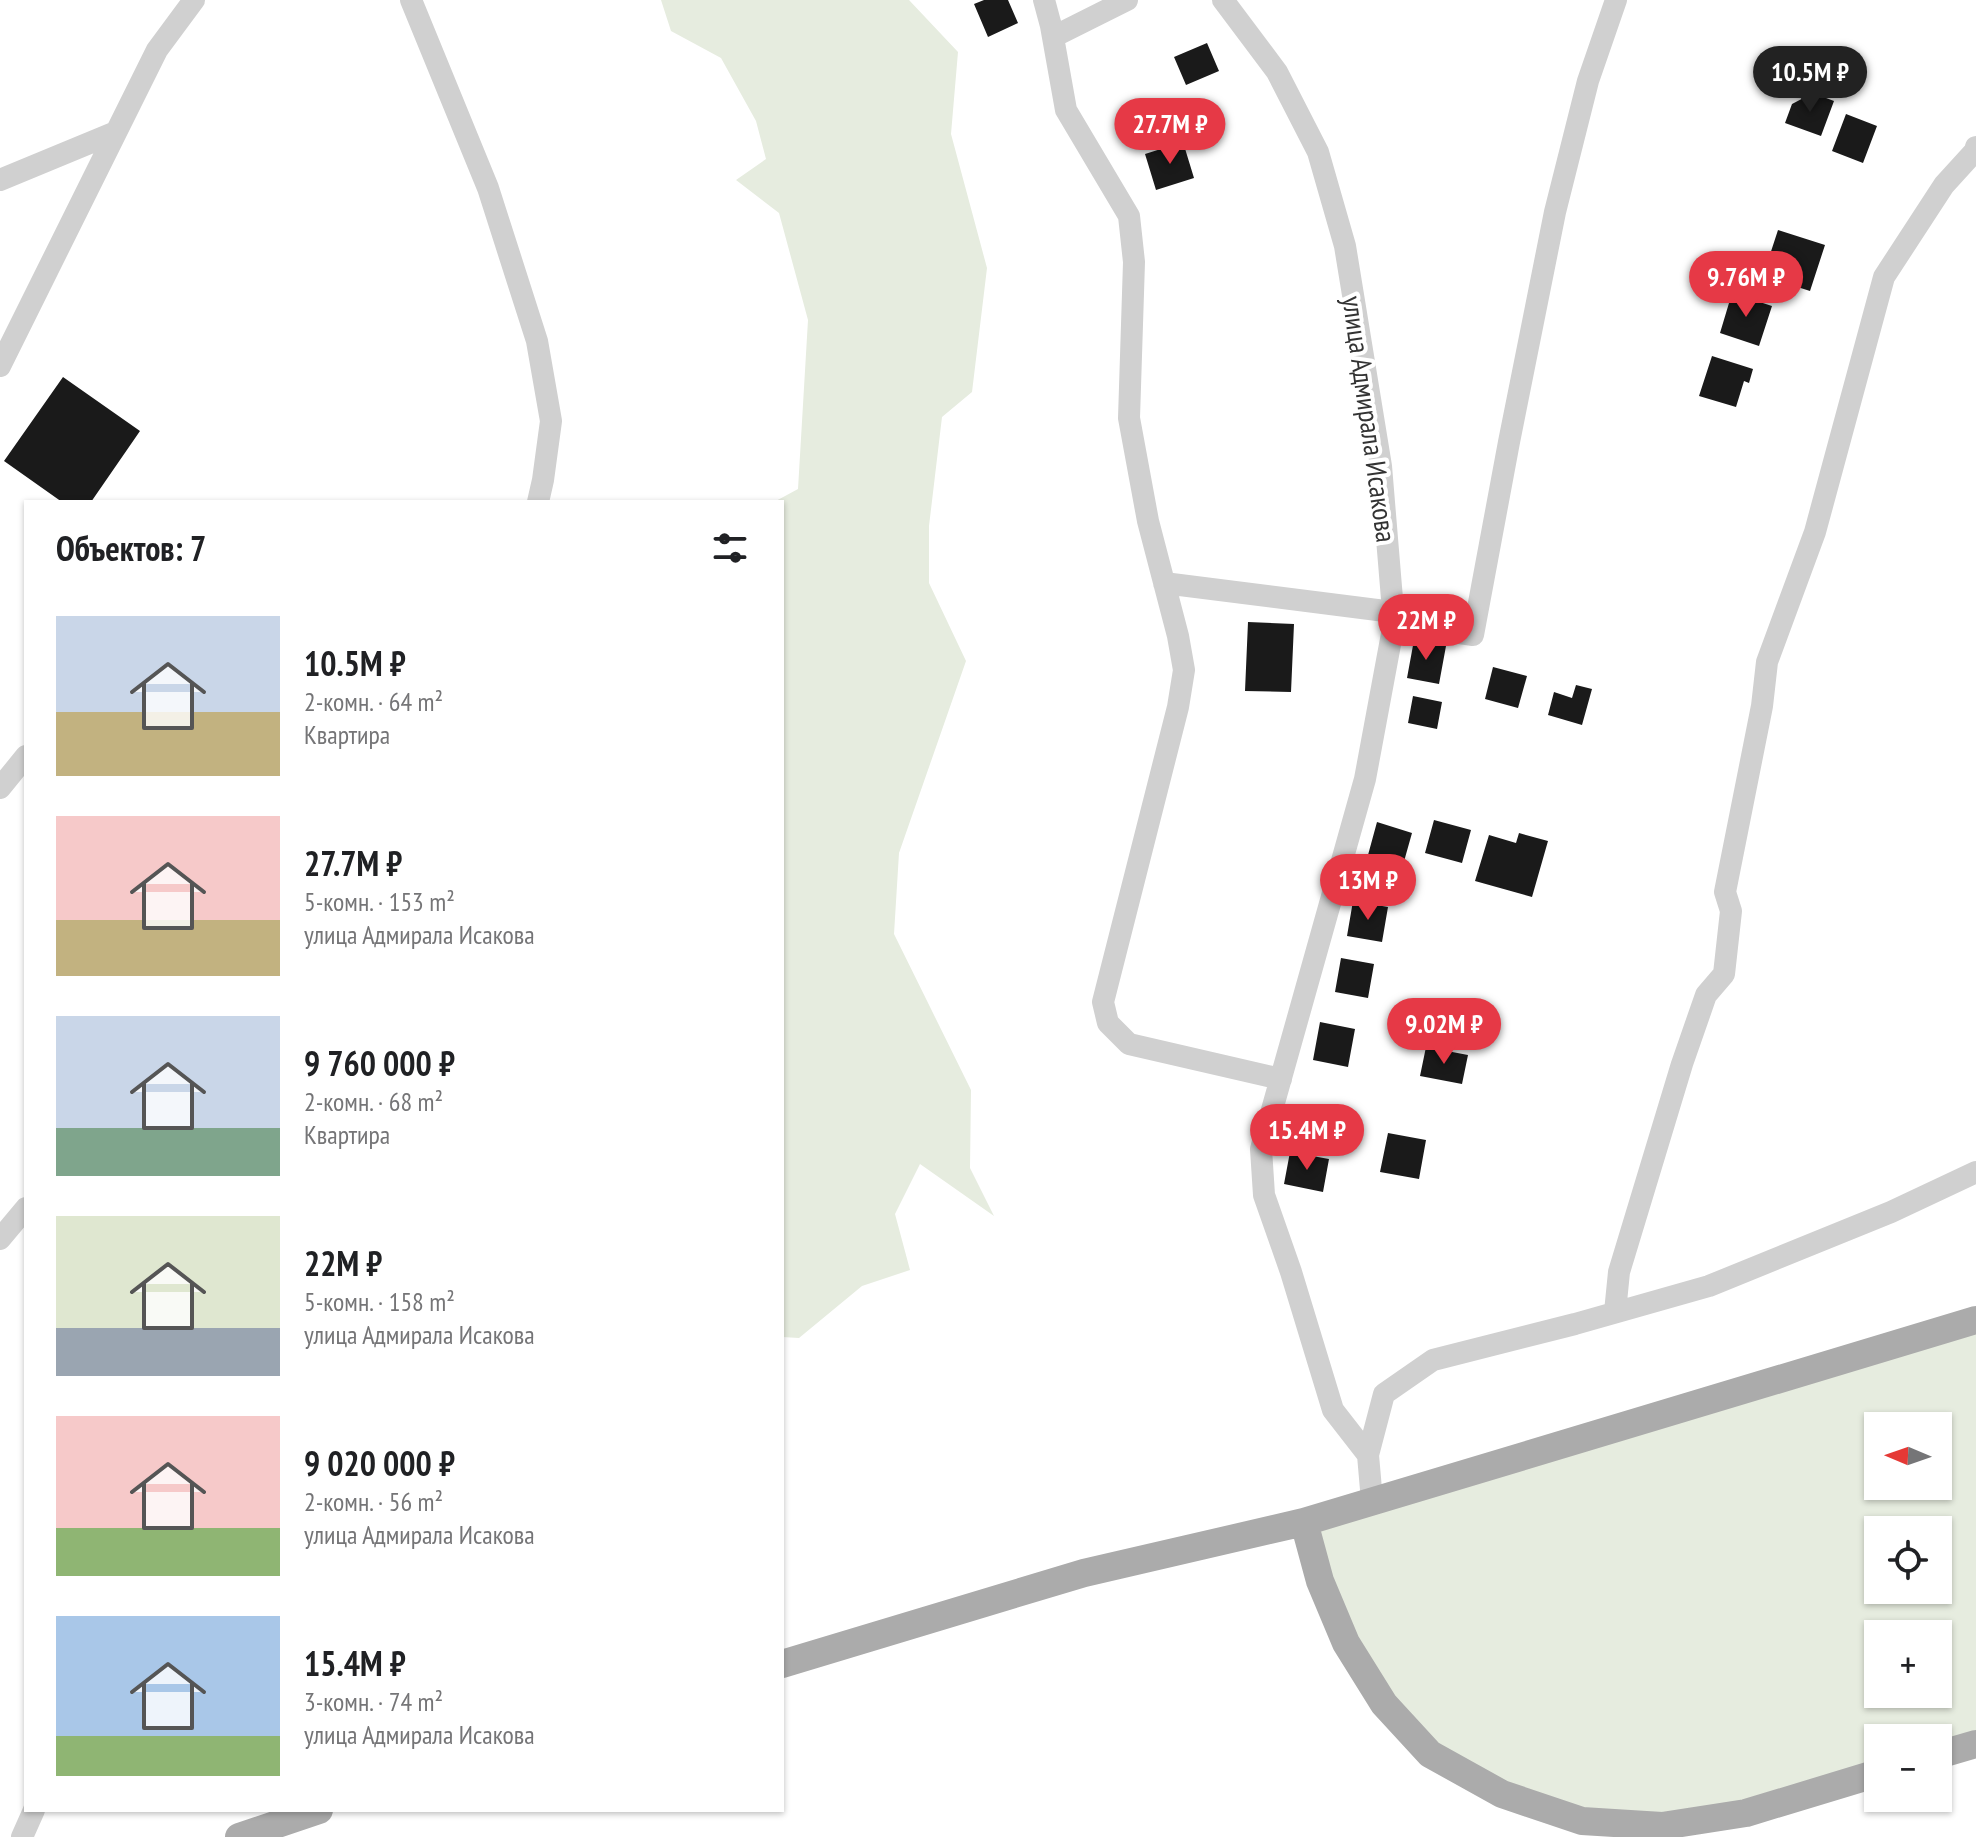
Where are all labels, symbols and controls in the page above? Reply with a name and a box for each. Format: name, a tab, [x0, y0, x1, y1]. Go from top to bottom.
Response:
pin: 10.5M ₽	[1736, 46, 1884, 114]
text: 10.5M ₽	[1771, 55, 1849, 88]
pin: 27.7M ₽	[1096, 98, 1244, 166]
text: 27.7M ₽	[1132, 107, 1208, 140]
pin: 9.76M ₽	[1672, 251, 1820, 319]
text: 9.76M ₽	[1707, 260, 1785, 293]
street label: улица Адмирала Исакова	[1334, 293, 1406, 545]
text: Объектов: 7	[56, 526, 206, 570]
icon: filters	[708, 526, 752, 570]
pin: 22M ₽	[1370, 594, 1482, 662]
text: 22M ₽	[1396, 603, 1456, 636]
text: 10.5M ₽	[304, 641, 406, 685]
icon: home	[120, 648, 216, 744]
text: 2-комн. · 64 m²	[304, 685, 443, 718]
text: Квартира	[304, 718, 390, 751]
text: 27.7M ₽	[304, 841, 402, 885]
icon: home	[120, 848, 216, 944]
pin: 13M ₽	[1312, 854, 1424, 922]
text: 13M ₽	[1338, 863, 1398, 896]
text: 5-комн. · 153 m²	[304, 885, 455, 918]
text: улица Адмирала Исакова	[304, 918, 535, 951]
pin: 9.02M ₽	[1370, 998, 1518, 1066]
text: 9.02M ₽	[1405, 1007, 1483, 1040]
text: 9 760 000 ₽	[304, 1041, 455, 1085]
icon: home	[120, 1048, 216, 1144]
text: 2-комн. · 68 m²	[304, 1085, 443, 1118]
pin: 15.4M ₽	[1233, 1104, 1381, 1172]
text: 15.4M ₽	[1268, 1113, 1346, 1146]
text: Квартира	[304, 1118, 390, 1151]
text: 22M ₽	[304, 1241, 382, 1285]
icon: home	[120, 1248, 216, 1344]
text: 5-комн. · 158 m²	[304, 1285, 455, 1318]
text: улица Адмирала Исакова	[304, 1318, 535, 1351]
north arrow	[1864, 1412, 1952, 1500]
map controls	[1864, 1412, 1952, 1812]
text: 9 020 000 ₽	[304, 1441, 455, 1485]
icon: home	[120, 1448, 216, 1544]
text: 2-комн. · 56 m²	[304, 1485, 443, 1518]
button: locate	[1864, 1516, 1952, 1604]
text: улица Адмирала Исакова	[304, 1518, 535, 1551]
button: +	[1864, 1620, 1952, 1708]
text: 15.4M ₽	[304, 1641, 406, 1685]
icon: home	[120, 1648, 216, 1744]
text: 3-комн. · 74 m²	[304, 1685, 443, 1718]
text: улица Адмирала Исакова	[304, 1718, 535, 1751]
button: −	[1864, 1724, 1952, 1812]

